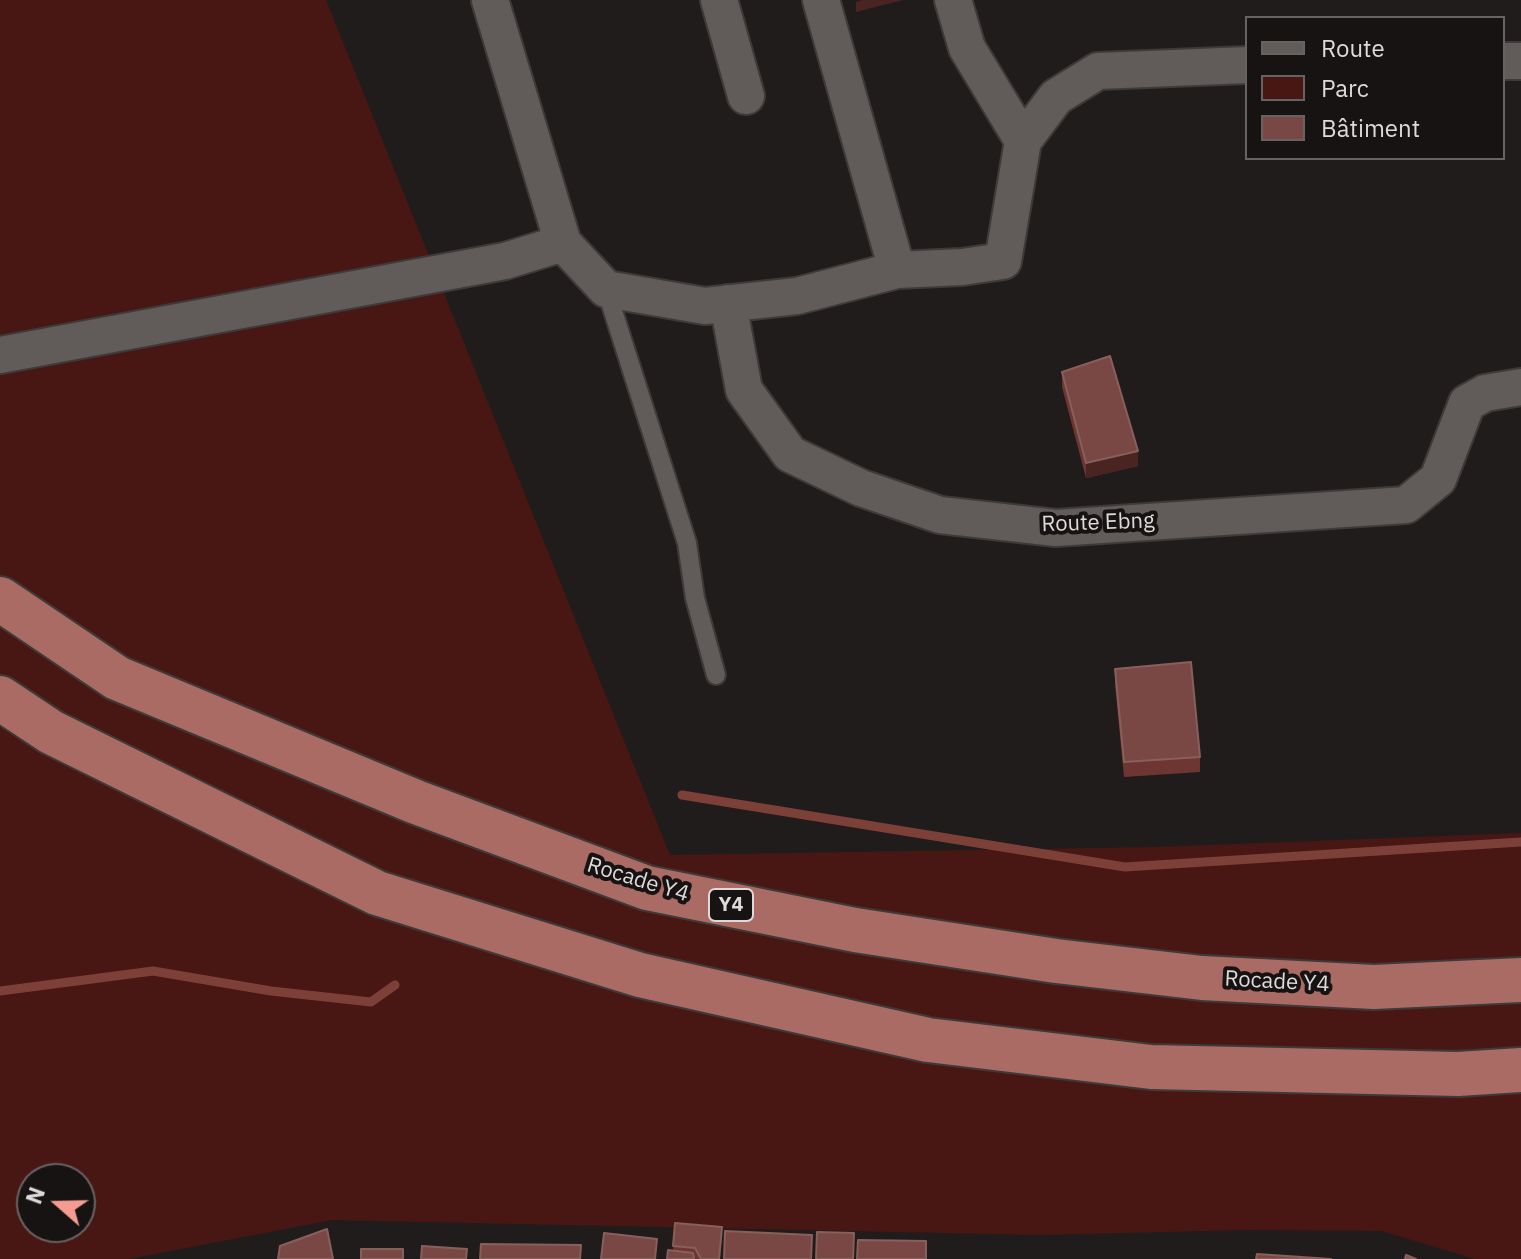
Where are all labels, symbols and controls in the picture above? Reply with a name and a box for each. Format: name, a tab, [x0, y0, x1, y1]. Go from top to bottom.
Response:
legend	[1245, 16, 1505, 160]
text: Route	[1321, 32, 1385, 64]
text: Parc	[1321, 72, 1369, 104]
text: Bâtiment	[1321, 112, 1420, 144]
street label: Route Ebng	[1041, 508, 1155, 538]
street label: Rocade Y4	[584, 852, 692, 908]
road number: Y4	[709, 889, 753, 921]
street label: Rocade Y4	[1224, 966, 1330, 998]
north arrow	[16, 1163, 96, 1243]
text: N	[19, 1183, 51, 1208]

